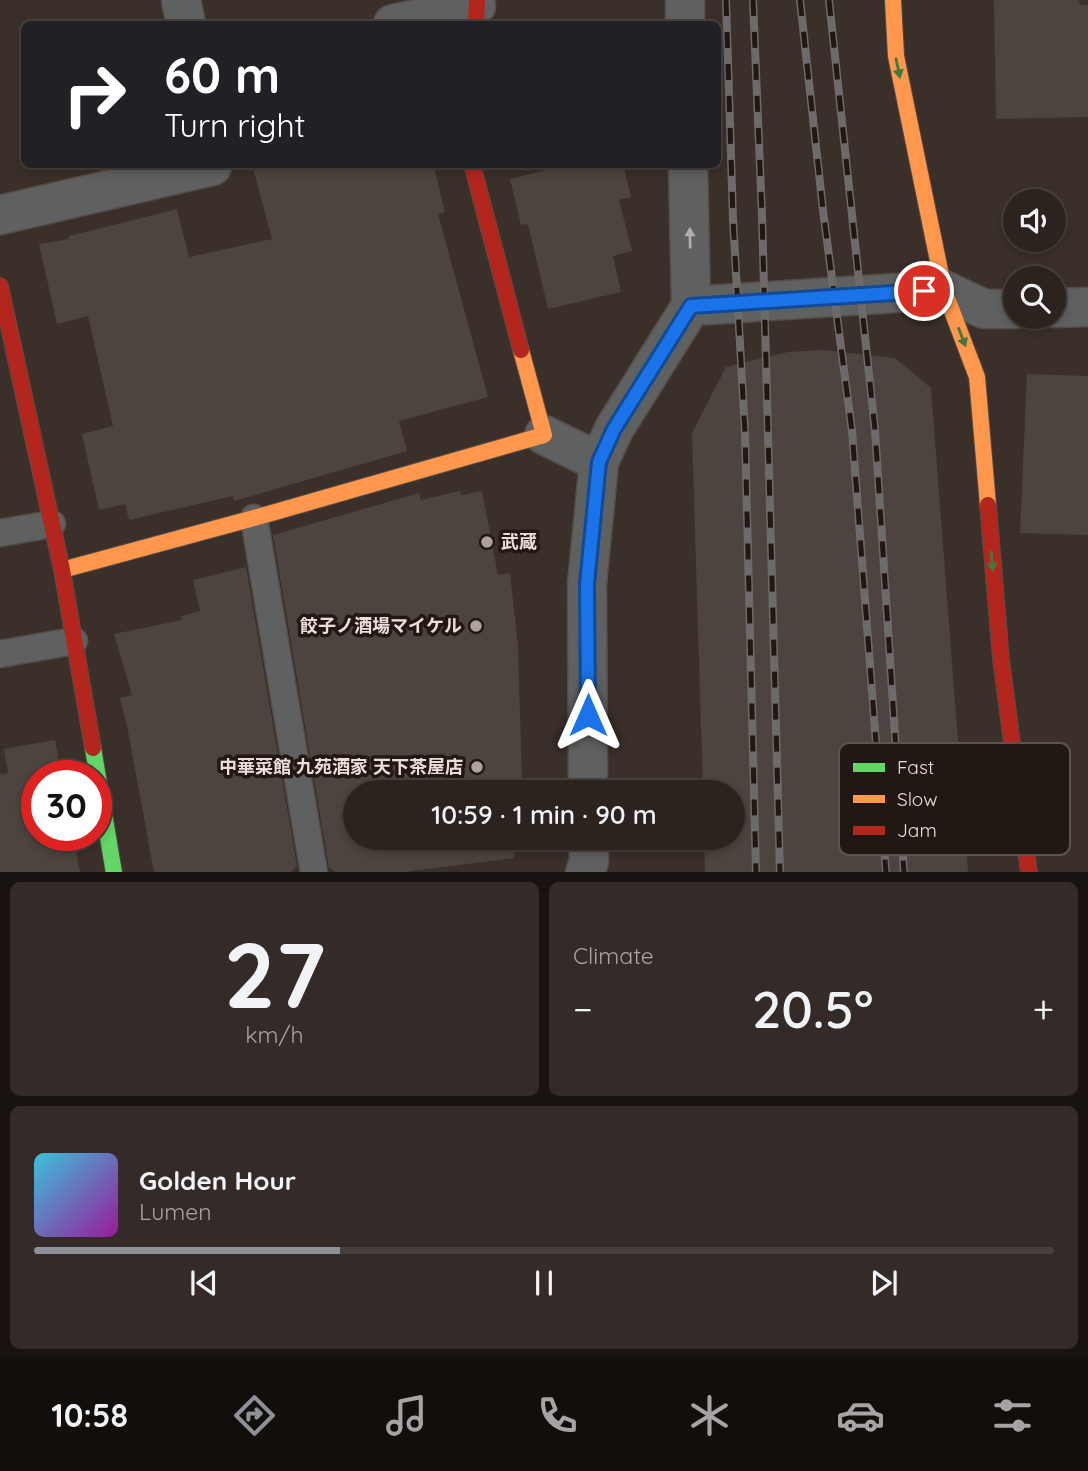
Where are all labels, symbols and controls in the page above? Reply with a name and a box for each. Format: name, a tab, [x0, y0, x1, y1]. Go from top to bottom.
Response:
text: 60 m	[164, 44, 280, 105]
icon: right	[49, 49, 140, 140]
one-way arrow	[893, 57, 904, 79]
text: Turn right	[164, 105, 305, 145]
map controls	[1003, 189, 1066, 329]
button: sound	[1003, 189, 1066, 252]
one-way arrow	[684, 227, 696, 249]
pin	[894, 261, 954, 321]
button: search	[1003, 266, 1066, 329]
icon: arrive	[905, 272, 943, 310]
one-way arrow	[956, 326, 967, 347]
place label: 武蔵	[501, 530, 537, 553]
marker: 武蔵	[479, 534, 495, 550]
one-way arrow	[987, 550, 998, 572]
place label: 餃子ノ酒場マイケル	[299, 614, 462, 637]
marker: 餃子ノ酒場マイケル	[468, 618, 484, 634]
position arrow	[551, 678, 625, 752]
legend	[839, 743, 1070, 855]
place label: 中華菜館 九苑酒家 天下茶屋店	[219, 755, 463, 778]
text: Fast	[897, 755, 934, 779]
marker: 中華菜館 九苑酒家 天下茶屋店	[469, 759, 485, 775]
speed limit sign: 30	[21, 760, 112, 851]
text: Slow	[897, 787, 938, 811]
text: 10:59 · 1 min · 90 m	[431, 798, 657, 831]
text: Jam	[897, 818, 937, 842]
text: 27	[224, 917, 325, 1031]
text: Climate	[573, 941, 654, 970]
text: 20.5°	[752, 976, 873, 1041]
text: −	[573, 985, 593, 1033]
text: +	[1033, 985, 1054, 1033]
text: km/h	[245, 1020, 304, 1049]
text: Golden Hour	[139, 1164, 296, 1197]
text: Lumen	[139, 1197, 212, 1226]
icon: previous	[185, 1264, 223, 1302]
icon: pause	[525, 1264, 563, 1302]
icon: next	[865, 1264, 903, 1302]
icon: directions	[230, 1391, 279, 1440]
icon: music	[382, 1391, 431, 1440]
icon: phone	[533, 1391, 582, 1440]
icon: climate	[685, 1391, 734, 1440]
icon: car	[836, 1391, 885, 1440]
icon: filters	[988, 1391, 1037, 1440]
text: 10:58	[51, 1395, 128, 1435]

